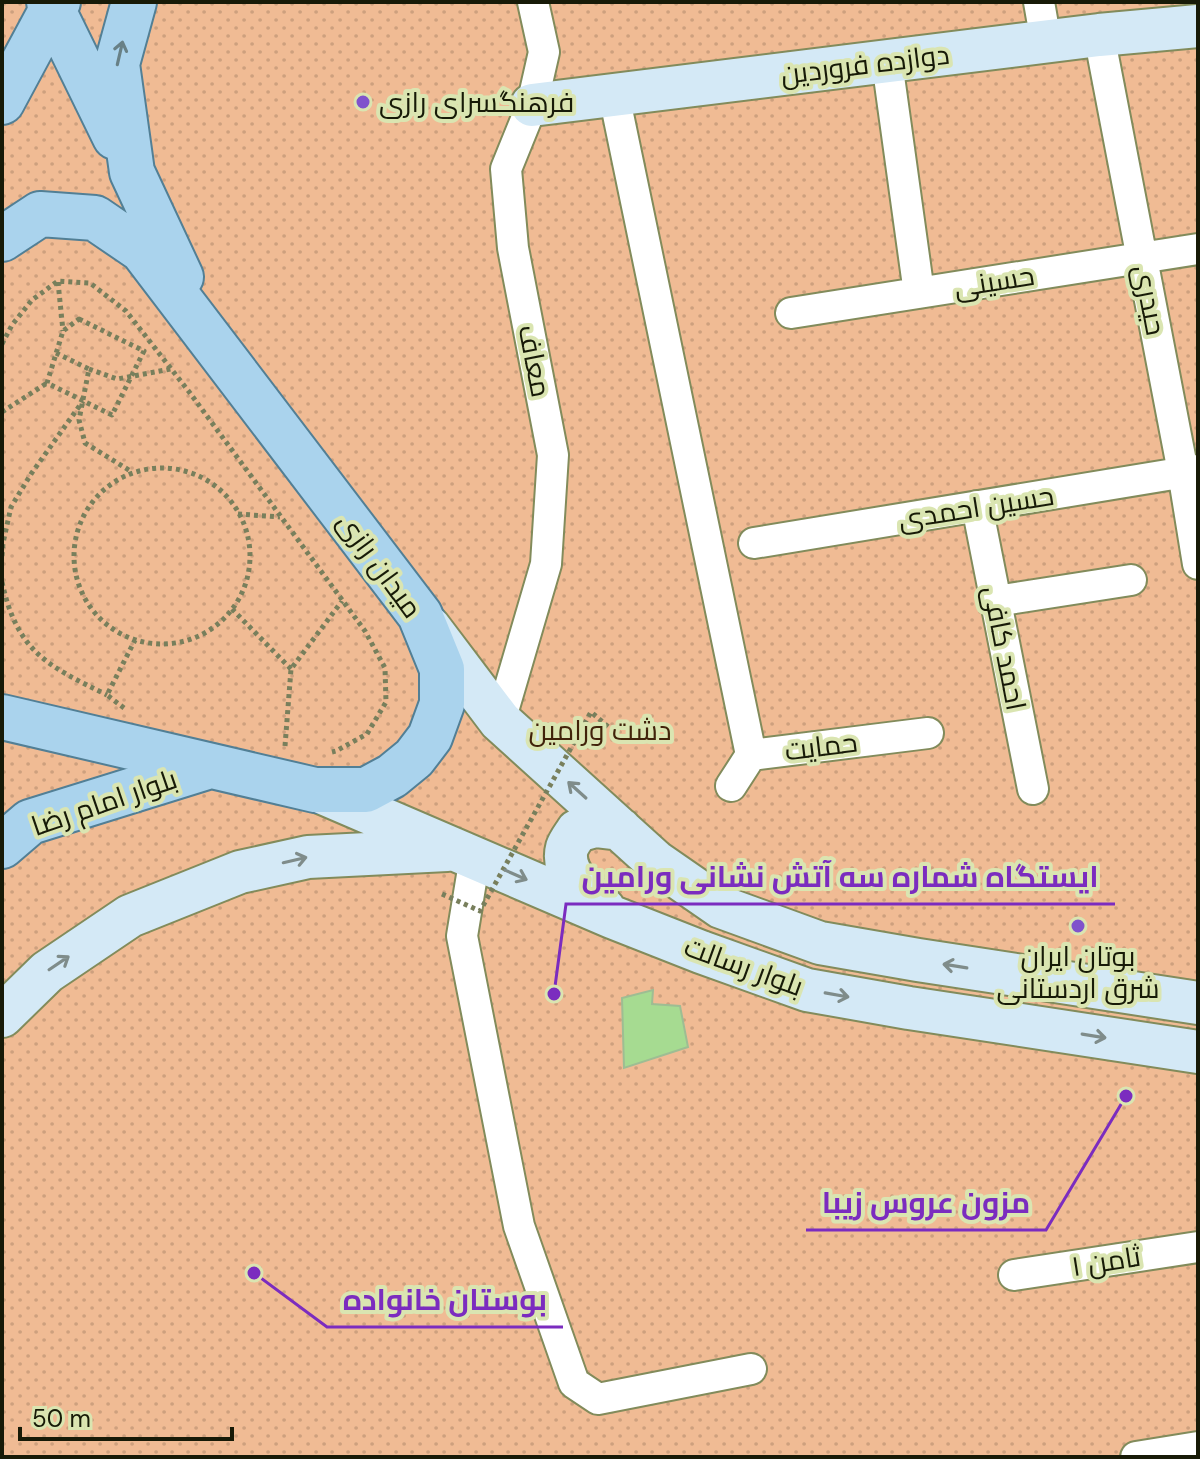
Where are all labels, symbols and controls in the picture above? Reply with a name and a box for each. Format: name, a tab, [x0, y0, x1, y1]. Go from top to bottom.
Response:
street label: دوازده فروردین	[779, 36, 951, 93]
one-way arrow	[114, 41, 129, 67]
place label: فرهنگسرای رازی	[379, 84, 574, 121]
marker: فرهنگسرای رازی	[354, 93, 372, 111]
street label: حسینی	[951, 257, 1037, 306]
street label: حیدری	[1125, 262, 1174, 339]
street label: معاف	[509, 322, 560, 400]
street label: حسین احمدی	[896, 477, 1056, 538]
street label: میدان رازی	[329, 505, 430, 626]
street label: احمد کافی	[974, 583, 1035, 714]
park label: دشت ورامین	[529, 712, 671, 749]
street label: حمایت	[783, 724, 860, 769]
street label: بلوار امام رضا	[26, 760, 182, 846]
one-way arrow	[567, 781, 587, 799]
callout: ایستگاه شماره سه آتش نشانی ورامین	[566, 850, 1115, 904]
one-way arrow	[282, 852, 307, 867]
text: ایستگاه شماره سه آتش نشانی ورامین	[581, 857, 1099, 896]
one-way arrow	[503, 868, 527, 883]
marker: بوتان ایران شرق اردستانی	[1069, 917, 1087, 935]
street label: بلوار رسالت	[679, 928, 808, 1005]
place label: بوتان ایران شرق اردستانی	[997, 938, 1160, 1007]
one-way arrow	[48, 955, 70, 971]
one-way arrow	[943, 958, 968, 973]
one-way arrow	[824, 988, 849, 1003]
one-way arrow	[1081, 1029, 1106, 1044]
callout: مزون عروس زیبا	[806, 1176, 1046, 1230]
text: مزون عروس زیبا	[822, 1183, 1030, 1222]
street label: ثامن ۱	[1069, 1238, 1144, 1285]
callout: بوستان خانواده	[327, 1273, 563, 1327]
text: بوستان خانواده	[343, 1280, 547, 1319]
scale bar	[20, 1391, 232, 1441]
text: 50 m	[32, 1403, 91, 1434]

